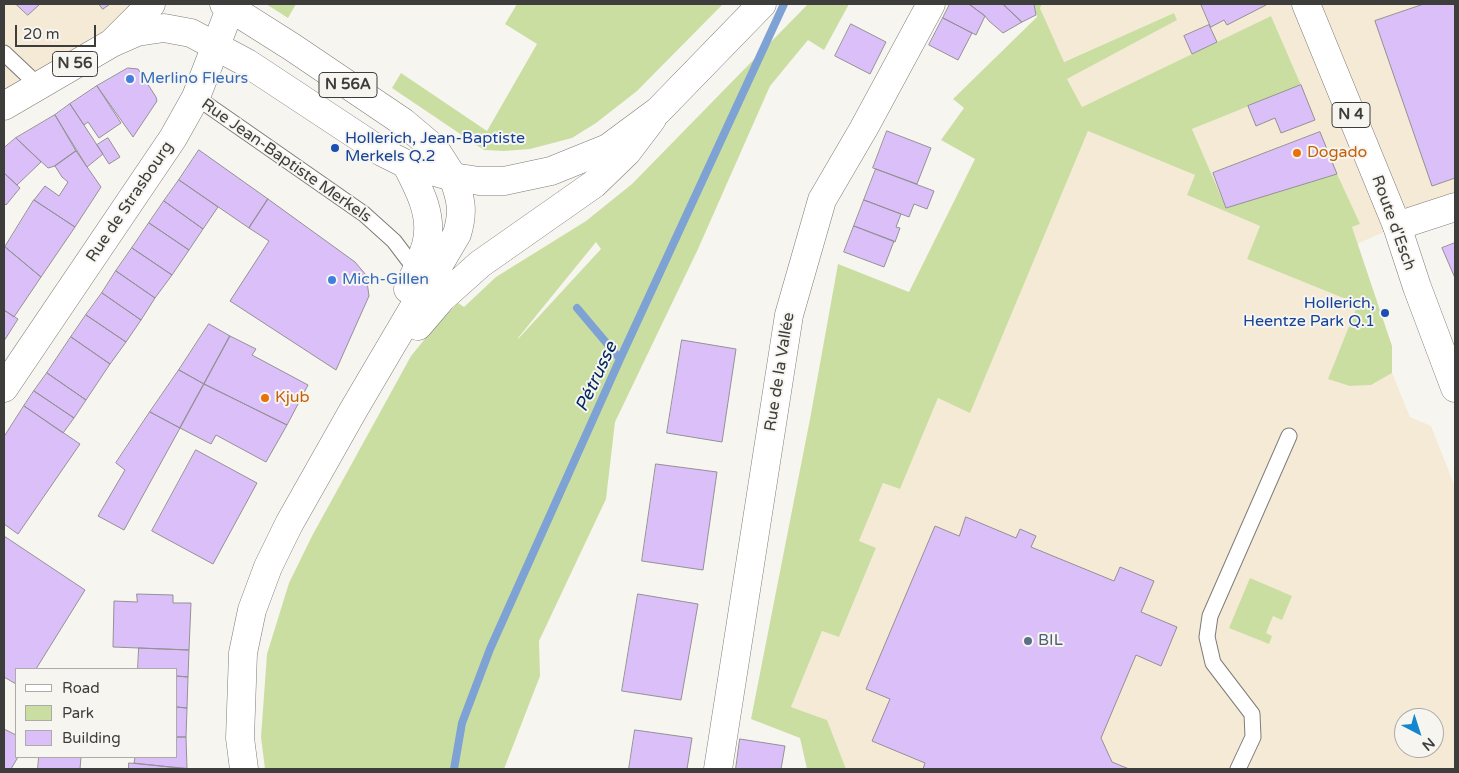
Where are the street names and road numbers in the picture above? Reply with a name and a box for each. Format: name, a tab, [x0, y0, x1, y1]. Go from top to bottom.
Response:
road number: N 56	[52, 52, 98, 76]
road number: N 56A	[319, 72, 377, 98]
street label: Rue Jean-Baptiste Merkels	[197, 95, 375, 227]
road number: N 4	[1332, 102, 1370, 128]
street label: Rue de Strasbourg	[82, 138, 178, 266]
street label: Route d'Esch	[1367, 173, 1419, 273]
street label: Rue de la Vallée	[761, 311, 799, 433]

